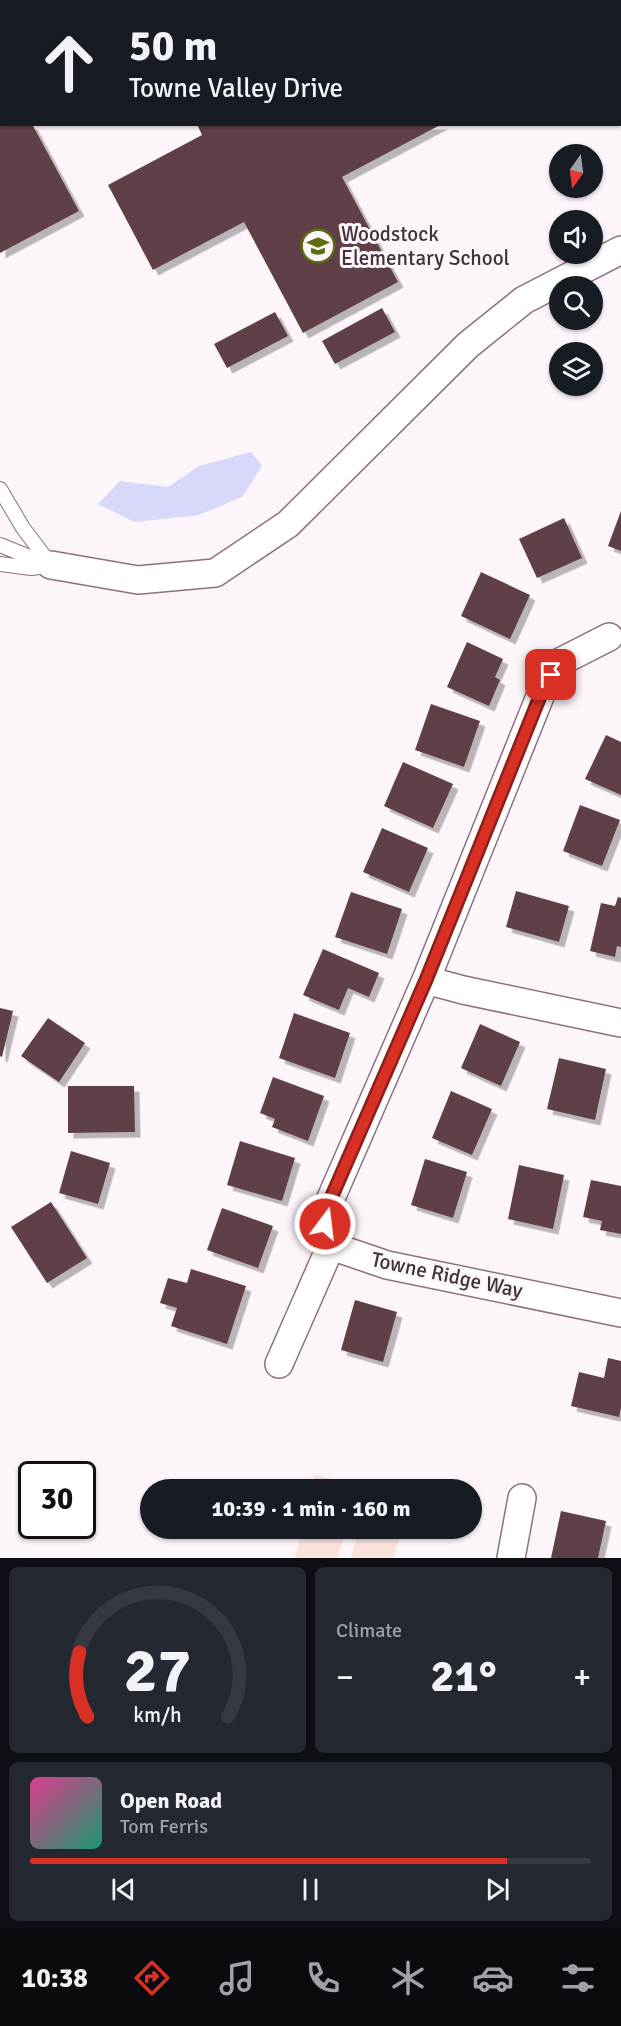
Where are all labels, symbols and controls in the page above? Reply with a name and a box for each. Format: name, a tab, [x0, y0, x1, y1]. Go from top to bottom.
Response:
text: 50 m	[129, 21, 218, 72]
icon: ahead	[30, 24, 108, 102]
text: Towne Valley Drive	[129, 72, 343, 105]
north arrow	[549, 144, 603, 198]
map controls	[549, 144, 603, 396]
button: sound	[549, 210, 603, 264]
place label: Woodstock Elementary School	[341, 221, 510, 271]
school or university icon: Woodstock Elementary School	[300, 228, 336, 264]
button: search	[549, 276, 603, 330]
button: layers	[549, 342, 603, 396]
pin	[525, 649, 576, 700]
icon: arrive	[534, 658, 567, 691]
position arrow	[293, 1192, 357, 1256]
street label: Towne Ridge Way	[369, 1246, 525, 1304]
speed limit sign: 30	[18, 1461, 96, 1539]
text: 10:39 · 1 min · 160 m	[211, 1495, 411, 1522]
text: Climate	[336, 1618, 402, 1643]
text: 27	[124, 1632, 191, 1709]
text: 21°	[430, 1649, 497, 1704]
text: −	[336, 1657, 354, 1698]
text: +	[573, 1657, 591, 1698]
text: km/h	[133, 1702, 182, 1728]
text: Open Road	[120, 1787, 222, 1814]
text: Tom Ferris	[120, 1814, 208, 1839]
icon: previous	[107, 1873, 140, 1906]
icon: pause	[294, 1873, 327, 1906]
icon: next	[481, 1873, 514, 1906]
icon: directions	[131, 1957, 173, 1999]
icon: music	[216, 1957, 258, 1999]
icon: phone	[302, 1957, 344, 1999]
icon: climate	[387, 1957, 429, 1999]
icon: car	[472, 1957, 514, 1999]
icon: filters	[557, 1957, 599, 1999]
text: 10:38	[22, 1962, 88, 1995]

